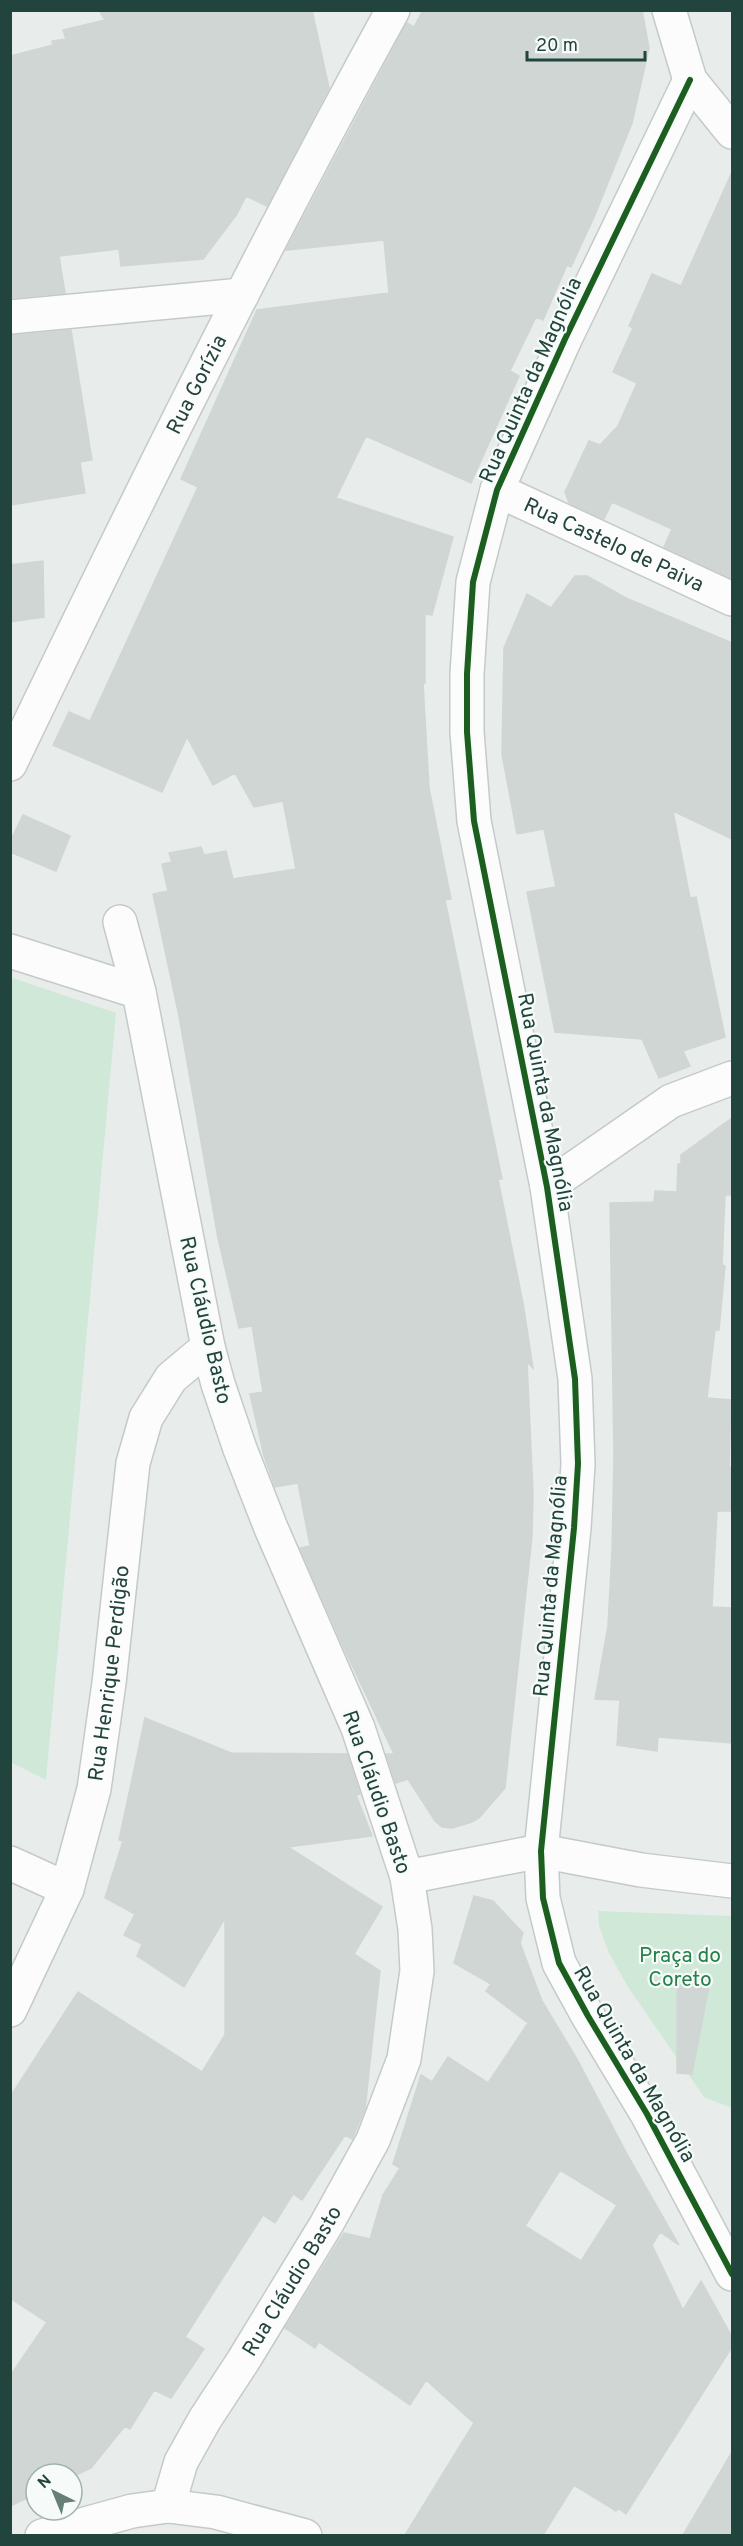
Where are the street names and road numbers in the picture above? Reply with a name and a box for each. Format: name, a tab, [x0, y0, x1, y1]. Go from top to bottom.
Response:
street label: Rua Quinta da Magnólia	[474, 274, 589, 488]
street label: Rua Gorízia	[161, 331, 234, 439]
street label: Rua Castelo de Paiva	[519, 492, 708, 599]
street label: Rua Quinta da Magnólia	[510, 991, 579, 1214]
street label: Rua Cláudio Basto	[172, 1234, 237, 1407]
street label: Rua Quinta da Magnólia	[528, 1474, 575, 1698]
street label: Rua Henrique Perdigão	[83, 1564, 137, 1783]
street label: Rua Cláudio Basto	[335, 1707, 416, 1878]
street label: Rua Quinta da Magnólia	[566, 1962, 701, 2168]
street label: Rua Cláudio Basto	[237, 2202, 349, 2362]

